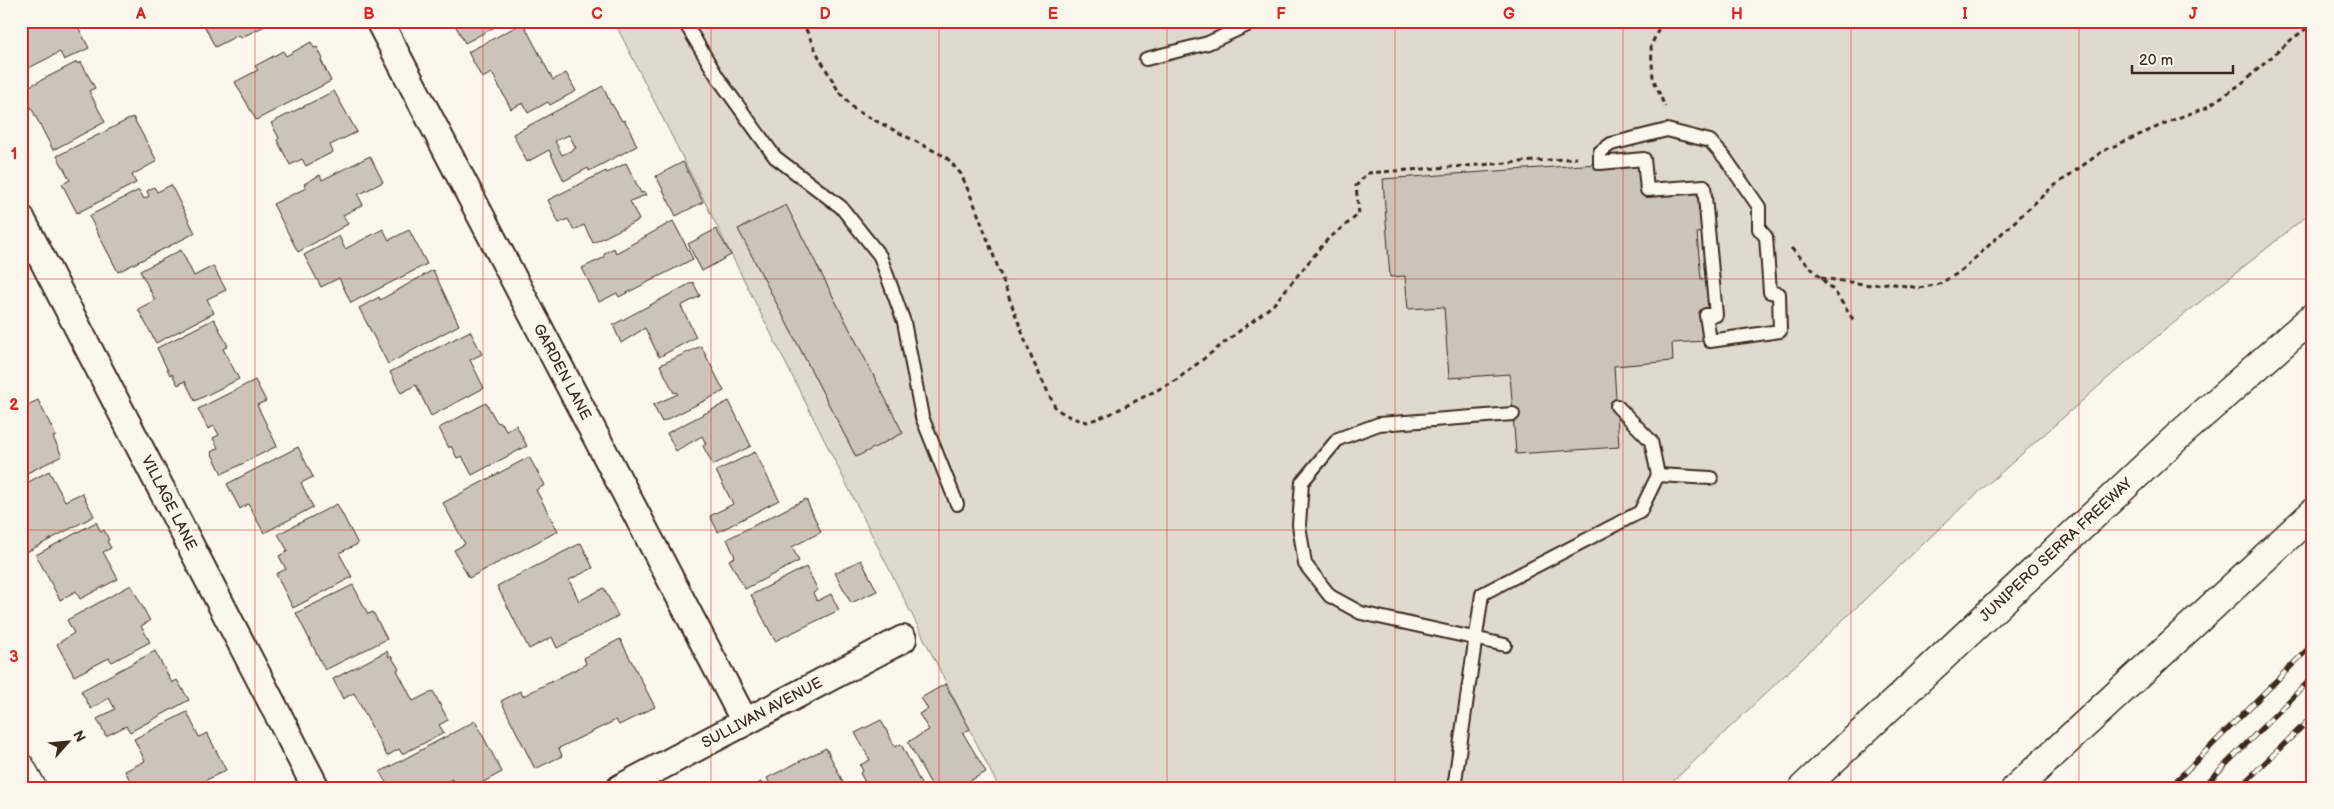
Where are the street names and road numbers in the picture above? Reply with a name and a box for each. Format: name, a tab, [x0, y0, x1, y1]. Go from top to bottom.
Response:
street label: GARDEN LANE	[529, 321, 595, 423]
street label: VILLAGE LANE	[137, 452, 201, 554]
street label: JUNIPERO SERRA FREEWAY	[1976, 474, 2137, 626]
street label: SULLIVAN AVENUE	[699, 673, 826, 753]

